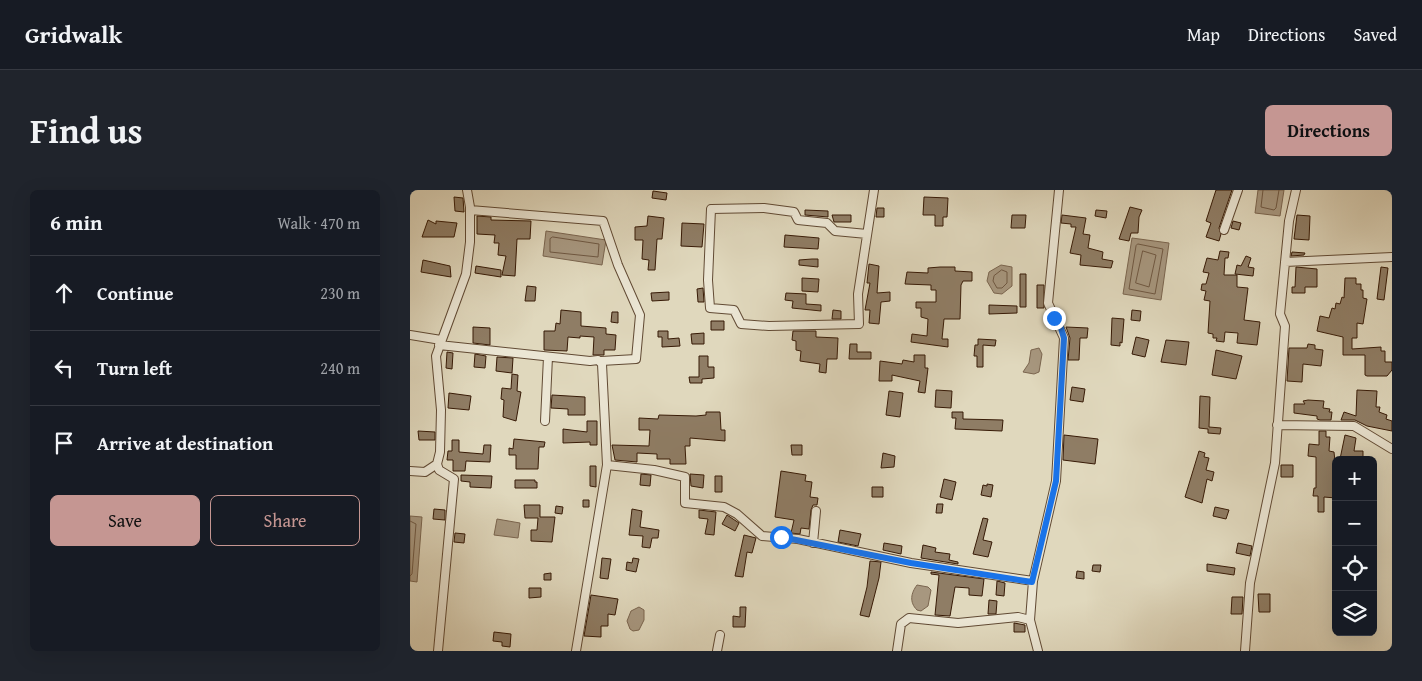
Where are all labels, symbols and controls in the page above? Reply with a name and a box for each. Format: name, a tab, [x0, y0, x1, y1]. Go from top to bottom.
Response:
text: Gridwalk	[25, 17, 122, 52]
text: Map	[1187, 21, 1220, 48]
text: Directions	[1248, 21, 1325, 48]
text: Saved	[1353, 21, 1397, 48]
text: Find us	[30, 105, 143, 156]
button: Directions	[1265, 105, 1392, 156]
text: 6 min	[50, 207, 102, 238]
text: Walk · 470 m	[277, 211, 360, 235]
icon: ahead	[50, 279, 78, 307]
text: Continue	[97, 279, 174, 307]
text: 230 m	[320, 281, 360, 305]
route end	[1043, 307, 1066, 330]
icon: left	[50, 354, 78, 382]
text: Turn left	[97, 354, 172, 382]
text: 240 m	[320, 356, 360, 380]
icon: arrive	[50, 429, 78, 457]
text: Arrive at destination	[97, 429, 273, 457]
map controls	[1332, 456, 1377, 636]
button: +	[1332, 456, 1377, 501]
button: Save	[50, 495, 200, 546]
button: Share	[210, 495, 360, 546]
button: −	[1332, 501, 1377, 546]
route start	[770, 526, 793, 549]
button: locate	[1332, 546, 1377, 591]
button: layers	[1332, 591, 1377, 636]

